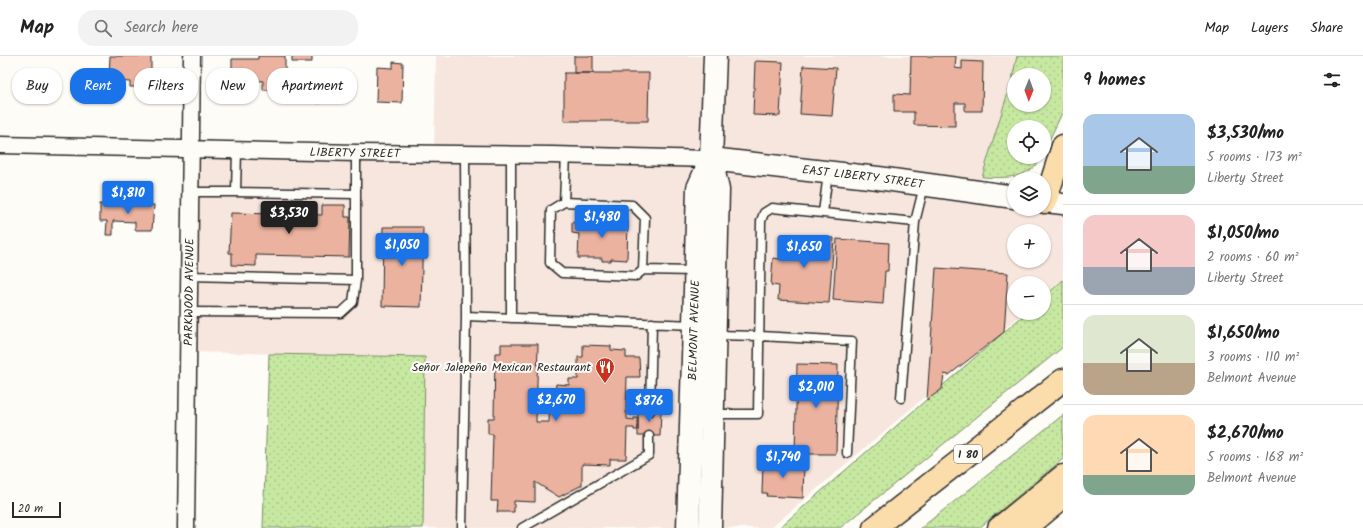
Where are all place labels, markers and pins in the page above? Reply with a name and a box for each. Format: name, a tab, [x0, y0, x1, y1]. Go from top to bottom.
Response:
pin: $1,810	[95, 181, 161, 215]
pin: $3,530	[256, 201, 322, 235]
pin: $1,480	[569, 205, 635, 239]
pin: $1,050	[369, 233, 435, 267]
pin: $1,650	[771, 235, 837, 269]
restaurant icon: Señor Jalepeño Mexican Restaurant	[594, 356, 616, 384]
place label: Señor Jalepeño Mexican Restaurant	[412, 358, 591, 377]
pin: $2,010	[783, 375, 849, 409]
pin: $2,670	[523, 388, 589, 422]
pin: $876	[625, 389, 673, 423]
pin: $1,740	[750, 445, 816, 479]

